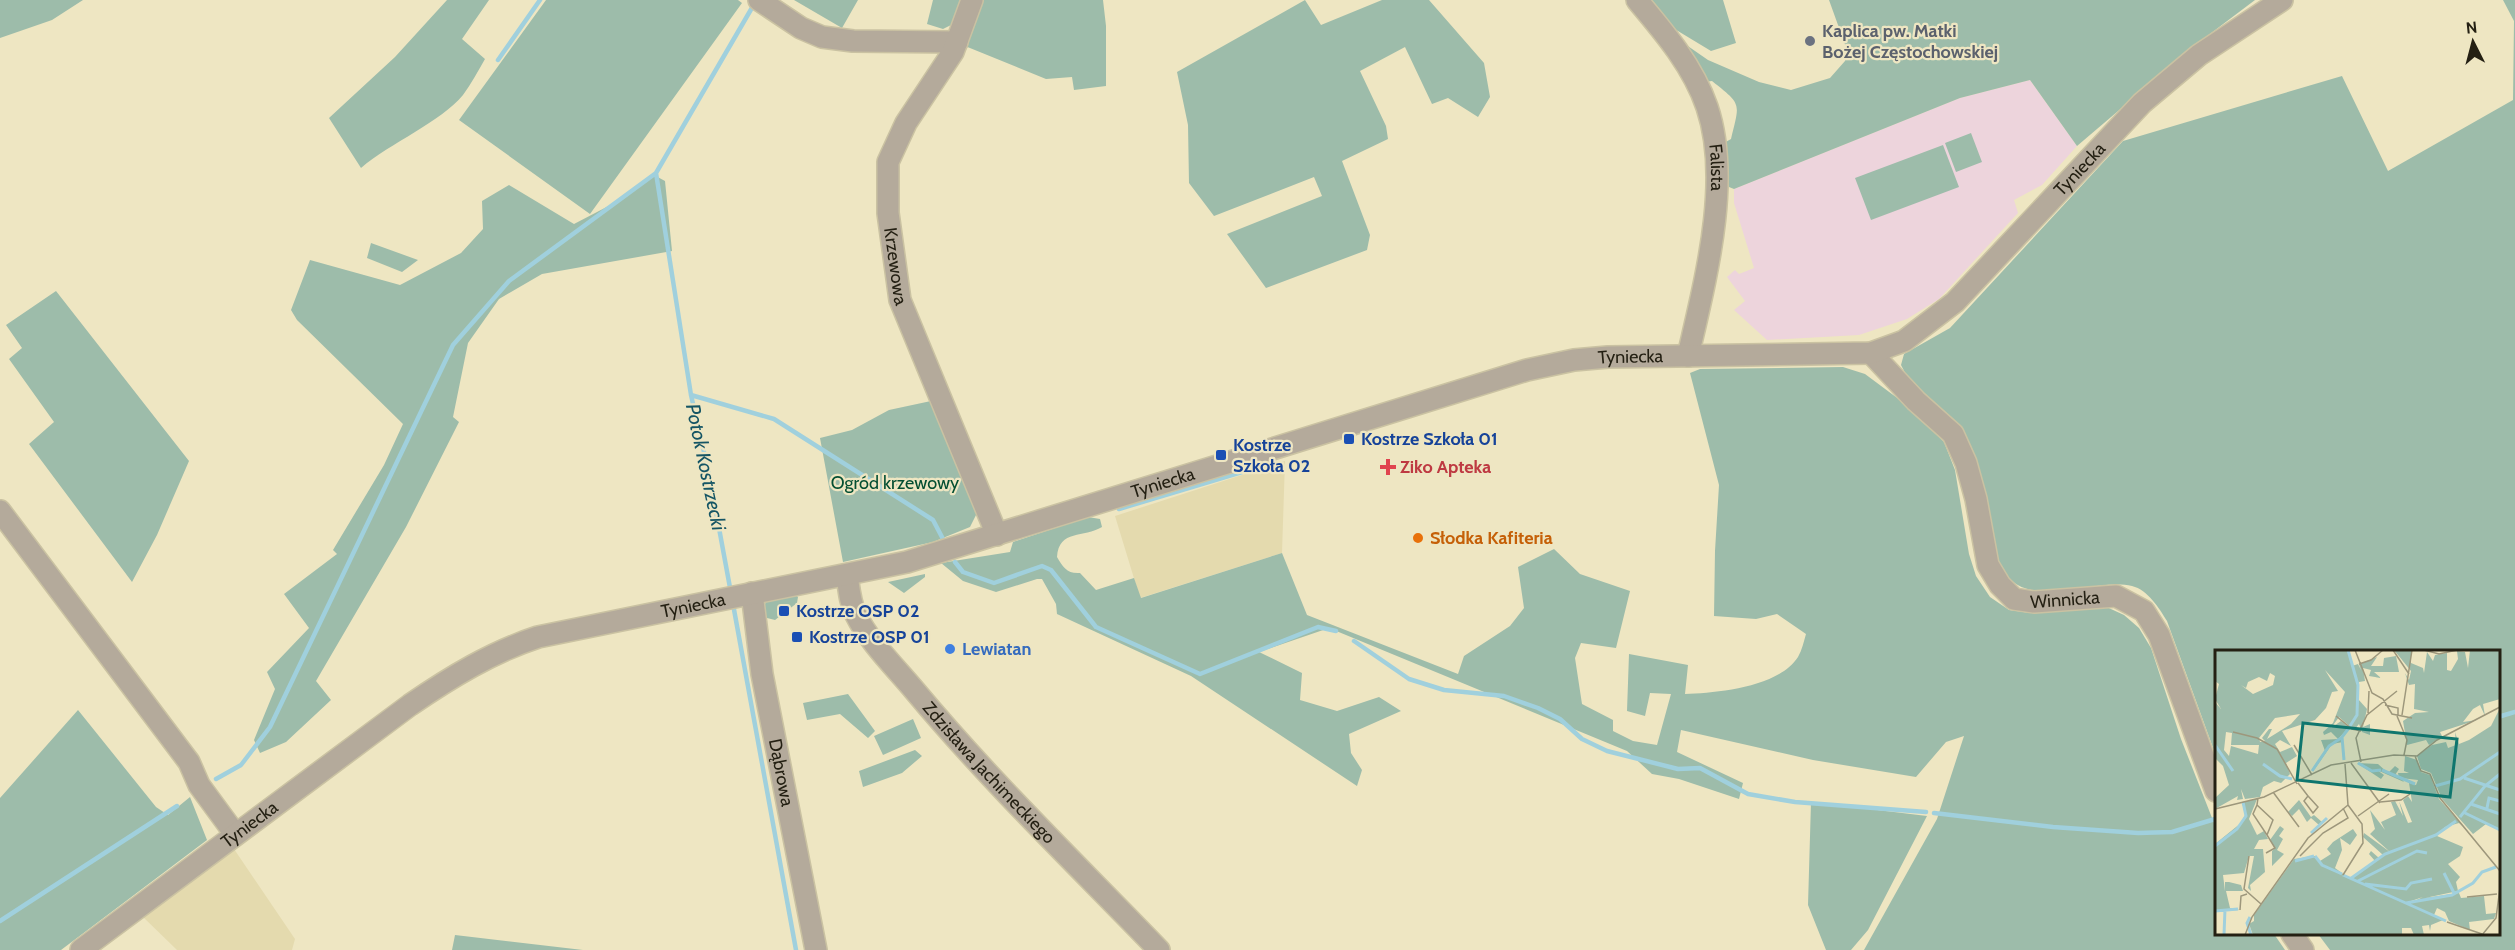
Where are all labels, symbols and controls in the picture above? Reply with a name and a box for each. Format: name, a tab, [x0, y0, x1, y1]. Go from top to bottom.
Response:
north arrow	[2443, 12, 2503, 72]
text: N	[2465, 18, 2478, 38]
place label: Kaplica pw. Matki Bożej Częstochowskiej	[1822, 20, 1998, 63]
marker: Kaplica pw. Matki Bożej Częstochowskiej	[1803, 34, 1817, 48]
street label: Tyniecka	[2049, 138, 2110, 200]
street label: Falista	[1704, 143, 1728, 192]
street label: Krzewowa	[879, 226, 912, 309]
street label: Tyniecka	[1597, 345, 1664, 369]
water label: Potok Kostrzecki	[681, 401, 731, 533]
place label: Kostrze Szkoła 01	[1361, 428, 1498, 450]
marker: Kostrze Szkoła 01	[1342, 432, 1356, 446]
place label: Kostrze Szkoła 02	[1233, 434, 1310, 477]
marker: Kostrze Szkoła 02	[1214, 448, 1228, 462]
place label: Ziko Apteka	[1400, 456, 1491, 478]
marker: Ziko Apteka	[1381, 460, 1395, 474]
street label: Tyniecka	[1128, 463, 1198, 503]
park label: Ogród krzewowy	[831, 472, 959, 494]
place label: Słodka Kafiteria	[1430, 527, 1553, 549]
marker: Słodka Kafiteria	[1411, 531, 1425, 545]
street label: Winnicka	[2029, 586, 2101, 613]
street label: Tyniecka	[659, 588, 728, 623]
place label: Kostrze OSP 02	[796, 600, 919, 622]
marker: Kostrze OSP 02	[777, 604, 791, 618]
place label: Kostrze OSP 01	[809, 626, 930, 648]
marker: Kostrze OSP 01	[790, 630, 804, 644]
place label: Lewiatan	[962, 638, 1031, 660]
marker: Lewiatan	[943, 642, 957, 656]
inset map	[2215, 650, 2500, 935]
street label: Zdzisława Jachimeckiego	[918, 697, 1060, 849]
street label: Dąbrowa	[764, 737, 799, 809]
street label: Tyniecka	[217, 796, 282, 853]

